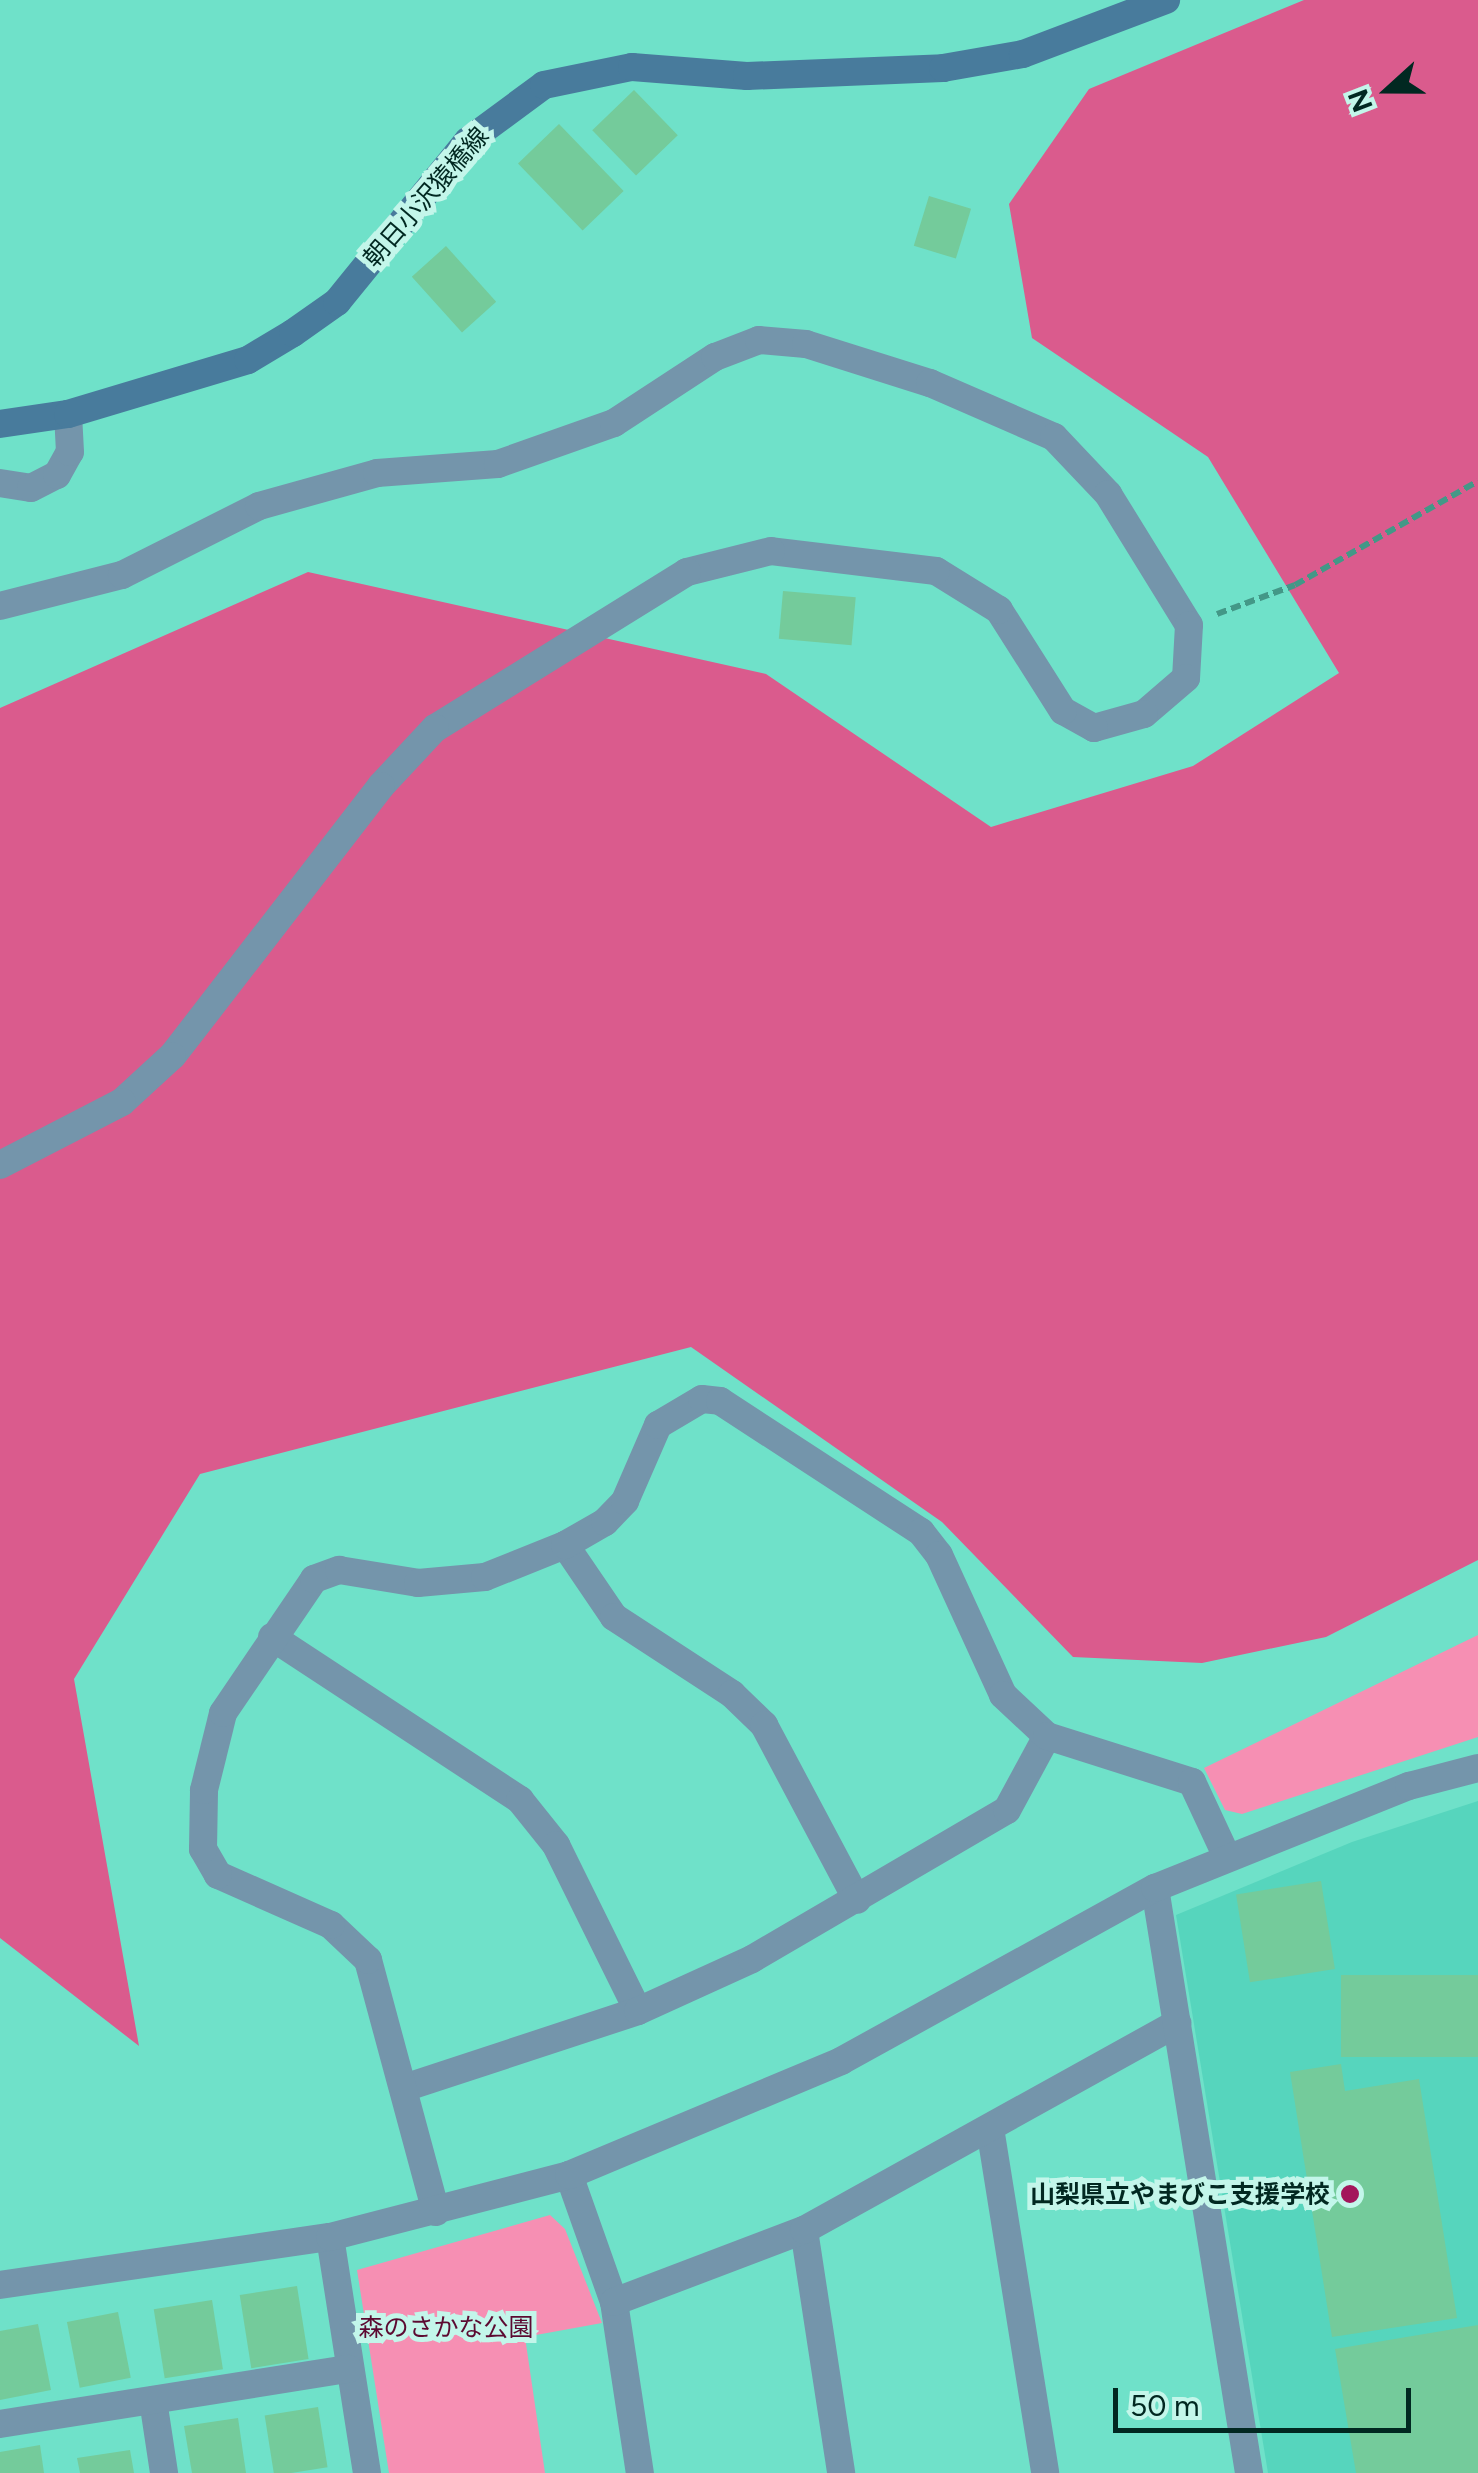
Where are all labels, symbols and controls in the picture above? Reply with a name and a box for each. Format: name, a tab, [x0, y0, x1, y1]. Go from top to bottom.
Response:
north arrow	[1338, 40, 1438, 140]
text: N	[1340, 85, 1380, 117]
street label: 朝日小沢猿橋線	[357, 121, 495, 273]
place label: 山梨県立やまびこ支援学校	[1030, 2179, 1330, 2209]
marker: 山梨県立やまびこ支援学校	[1339, 2183, 1361, 2205]
park label: 森のさかな公園	[359, 2312, 533, 2342]
scale bar	[1118, 2368, 1416, 2430]
text: 50 m	[1130, 2387, 1199, 2424]

